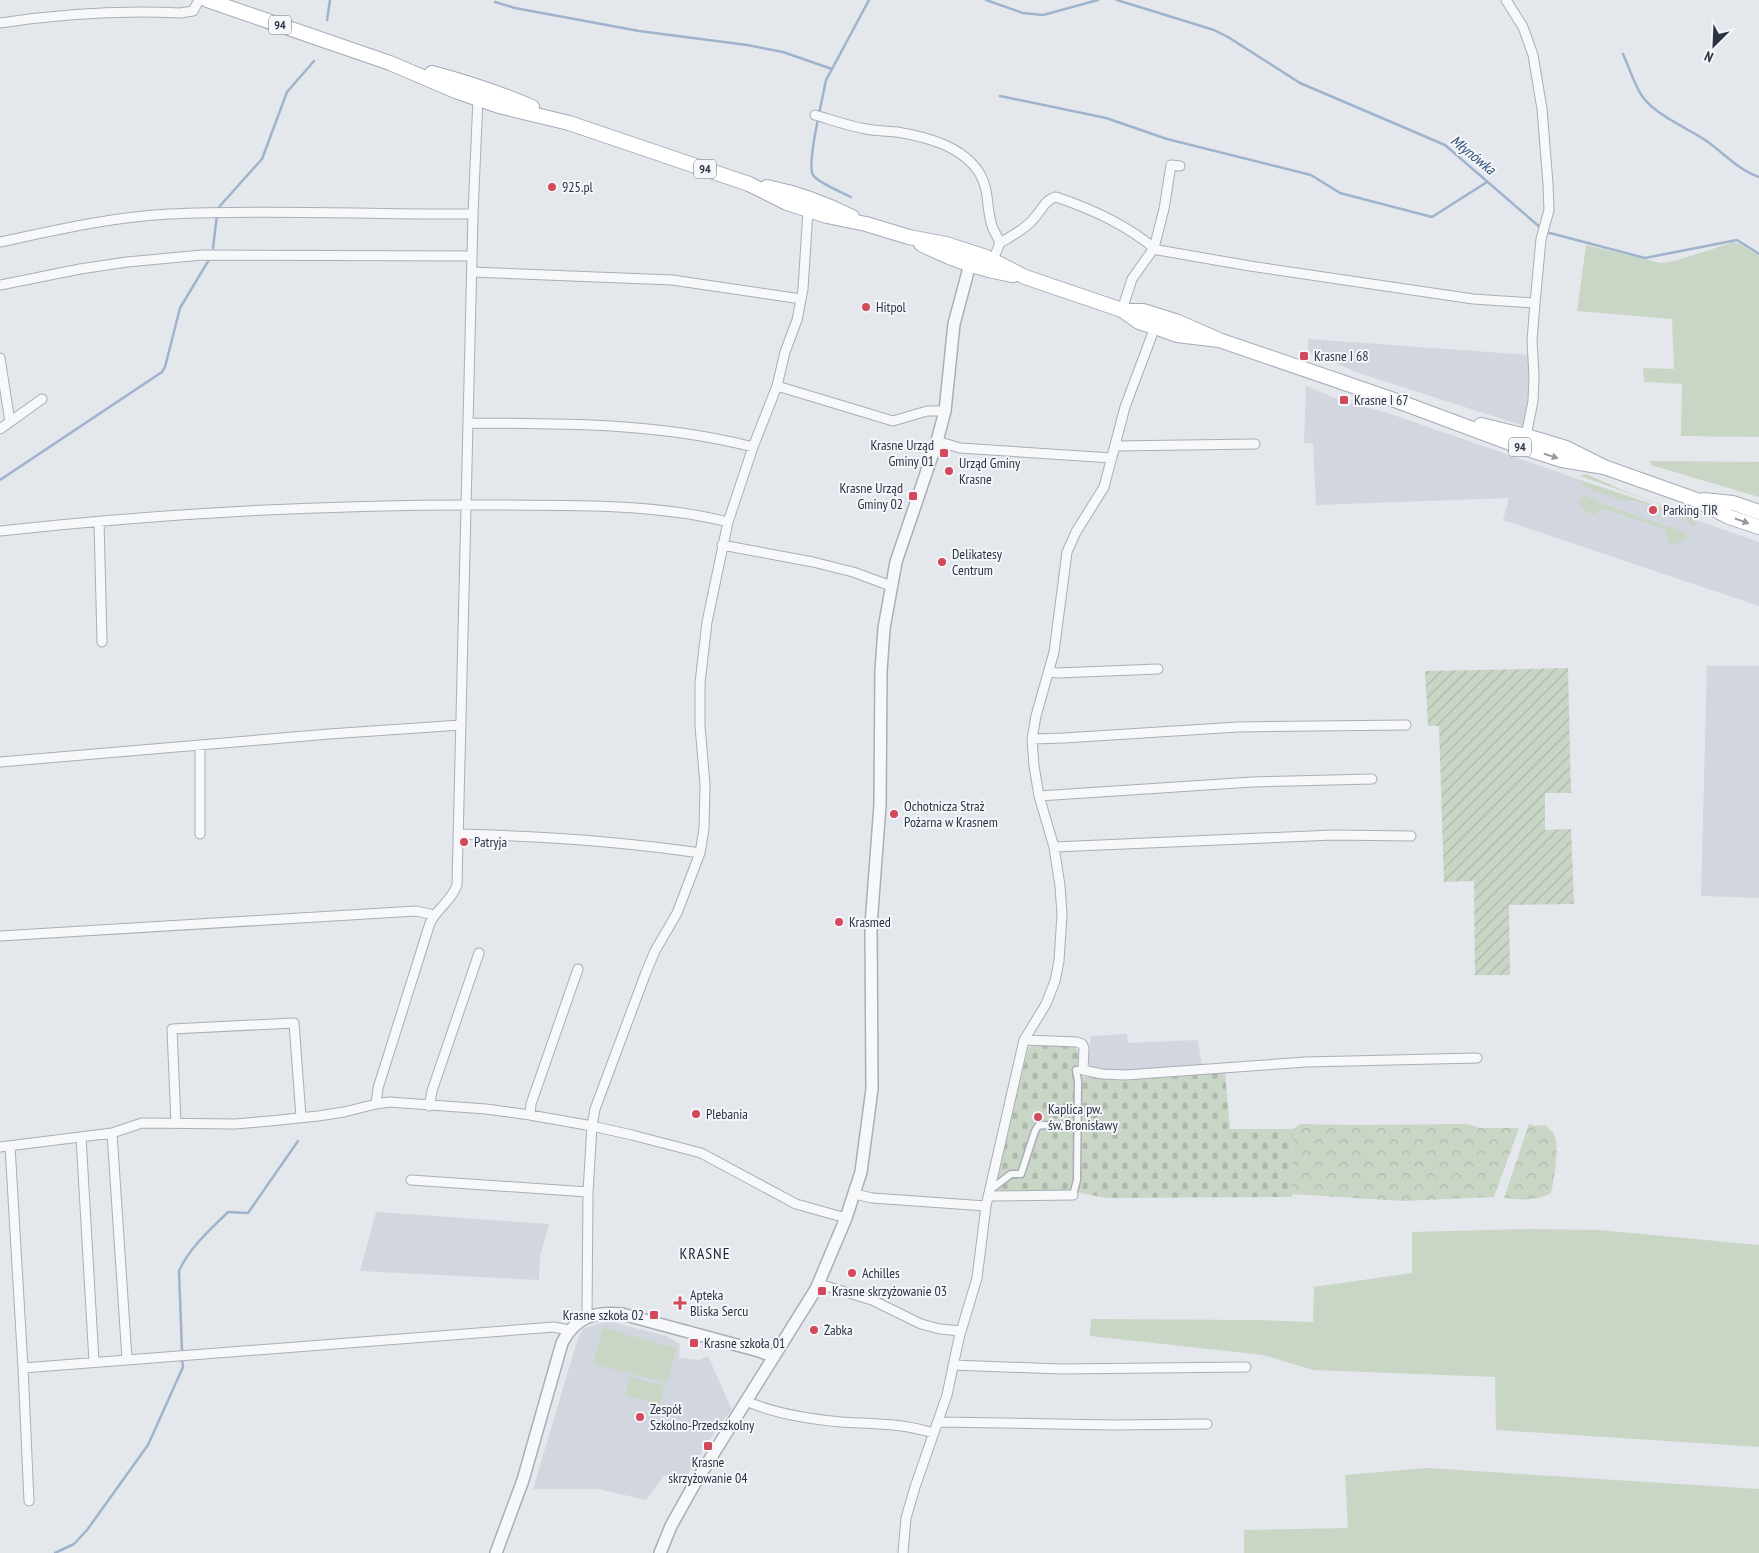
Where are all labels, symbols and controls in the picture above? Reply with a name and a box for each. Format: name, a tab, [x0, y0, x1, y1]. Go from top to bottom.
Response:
road number: 94	[269, 16, 291, 34]
north arrow	[1689, 20, 1739, 70]
text: N	[1702, 47, 1716, 67]
water label: Młynówka	[1447, 131, 1500, 179]
road number: 94	[694, 160, 716, 178]
place label: 925.pl	[562, 178, 593, 196]
marker: 925.pl	[546, 181, 558, 193]
place label: Hitpol	[876, 298, 907, 316]
marker: Hitpol	[860, 301, 872, 313]
place label: Krasne I 68	[1314, 347, 1369, 365]
marker: Krasne I 68	[1298, 350, 1310, 362]
place label: Krasne I 67	[1354, 391, 1409, 409]
marker: Krasne I 67	[1338, 394, 1350, 406]
place label: Krasne Urząd Gminy 01	[870, 436, 934, 470]
road number: 94	[1509, 438, 1531, 457]
marker: Krasne Urząd Gminy 01	[938, 447, 950, 459]
one-way arrow	[1544, 453, 1559, 461]
place label: Urząd Gminy Krasne	[959, 454, 1021, 488]
marker: Urząd Gminy Krasne	[943, 465, 955, 477]
place label: Krasne Urząd Gminy 02	[839, 479, 903, 513]
marker: Krasne Urząd Gminy 02	[907, 490, 919, 502]
place label: Parking TIR	[1663, 501, 1718, 519]
marker: Parking TIR	[1647, 504, 1659, 516]
one-way arrow	[1735, 517, 1750, 525]
place label: Delikatesy Centrum	[952, 545, 1003, 579]
marker: Delikatesy Centrum	[936, 556, 948, 568]
place label: Ochotnicza Straż Pożarna w Krasnem	[904, 797, 998, 831]
marker: Ochotnicza Straż Pożarna w Krasnem	[888, 808, 900, 820]
place label: Patryja	[474, 833, 507, 851]
marker: Patryja	[458, 836, 470, 848]
place label: Krasmed	[849, 913, 891, 931]
marker: Krasmed	[833, 916, 845, 928]
place label: Kaplica pw. św. Bronisławy	[1048, 1100, 1118, 1134]
place label: Plebania	[706, 1105, 748, 1123]
marker: Plebania	[690, 1108, 702, 1120]
marker: Kaplica pw. św. Bronisławy	[1032, 1111, 1044, 1123]
district label: KRASNE	[679, 1243, 731, 1263]
place label: Achilles	[862, 1264, 900, 1282]
marker: Achilles	[846, 1267, 858, 1279]
place label: Krasne skrzyżowanie 03	[832, 1282, 947, 1300]
marker: Krasne skrzyżowanie 03	[816, 1285, 828, 1297]
place label: Apteka Bliska Sercu	[690, 1286, 748, 1320]
marker: Apteka Bliska Sercu	[674, 1297, 686, 1309]
place label: Krasne szkoła 02	[563, 1306, 644, 1324]
marker: Krasne szkoła 02	[648, 1309, 660, 1321]
place label: Żabka	[824, 1321, 853, 1339]
marker: Żabka	[808, 1324, 820, 1336]
place label: Krasne szkoła 01	[704, 1334, 785, 1352]
marker: Krasne szkoła 01	[688, 1337, 700, 1349]
place label: Zespół Szkolno-Przedszkolny	[650, 1400, 755, 1434]
marker: Zespół Szkolno-Przedszkolny	[634, 1411, 646, 1423]
marker: Krasne skrzyżowanie 04	[702, 1440, 714, 1452]
place label: Krasne skrzyżowanie 04	[668, 1453, 748, 1487]

